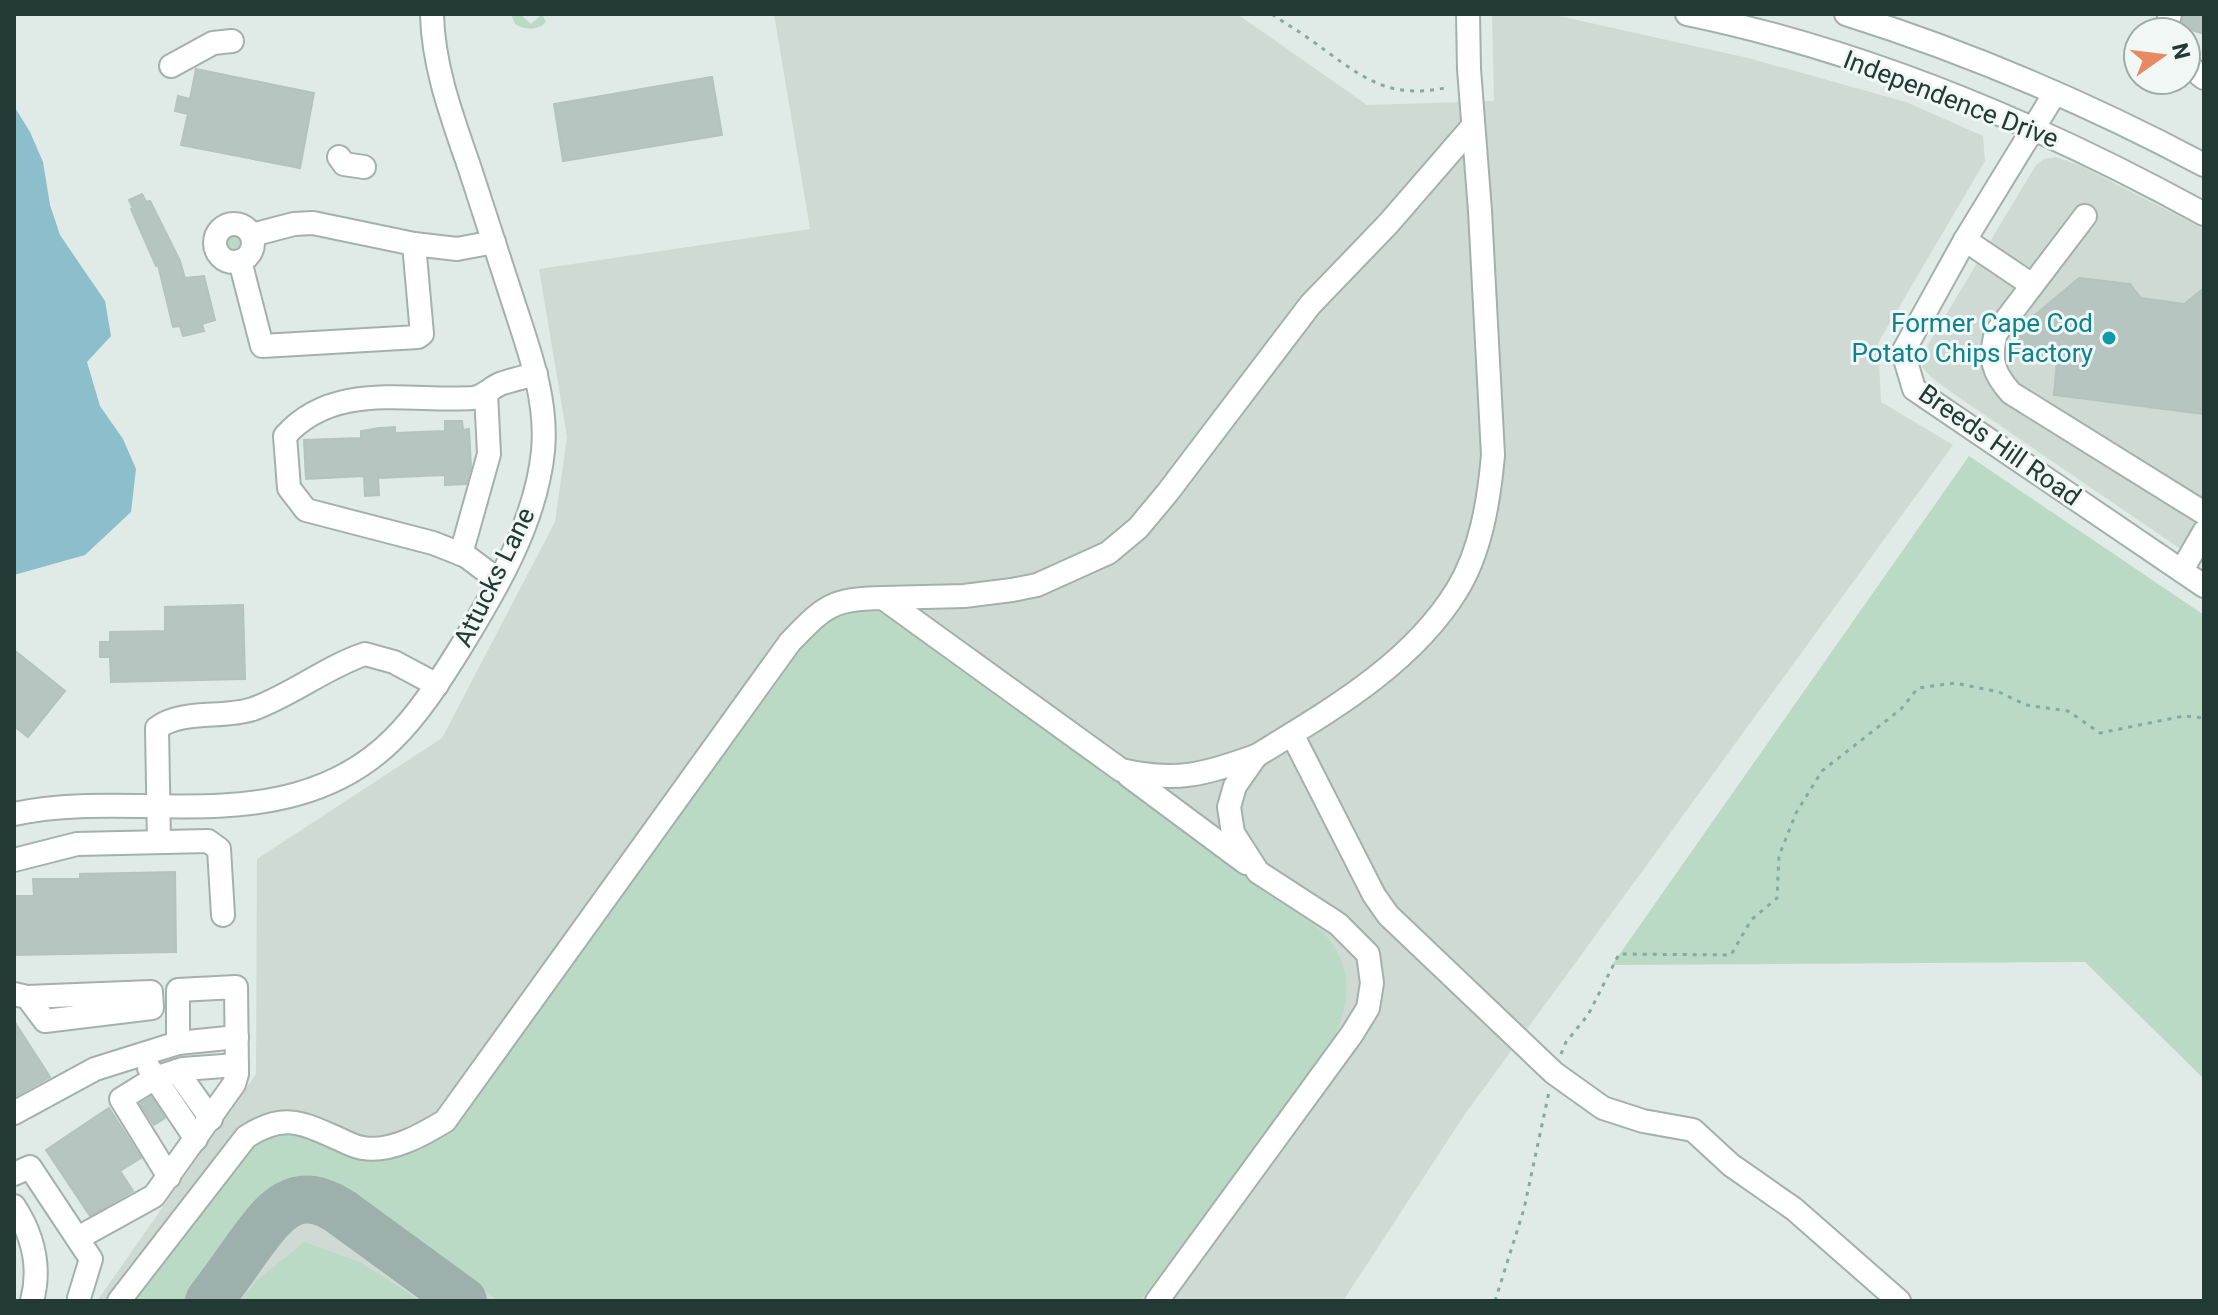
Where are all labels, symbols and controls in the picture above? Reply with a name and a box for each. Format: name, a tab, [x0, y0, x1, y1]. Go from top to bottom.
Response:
north arrow	[2122, 16, 2202, 96]
text: N	[2167, 41, 2195, 62]
street label: Independence Drive	[1839, 44, 2063, 154]
place label: Former Cape Cod Potato Chips Factory	[1852, 308, 2093, 368]
marker: Former Cape Cod Potato Chips Factory	[2100, 329, 2118, 347]
street label: Breeds Hill Road	[1913, 378, 2087, 512]
street label: Attucks Lane	[447, 503, 541, 651]

